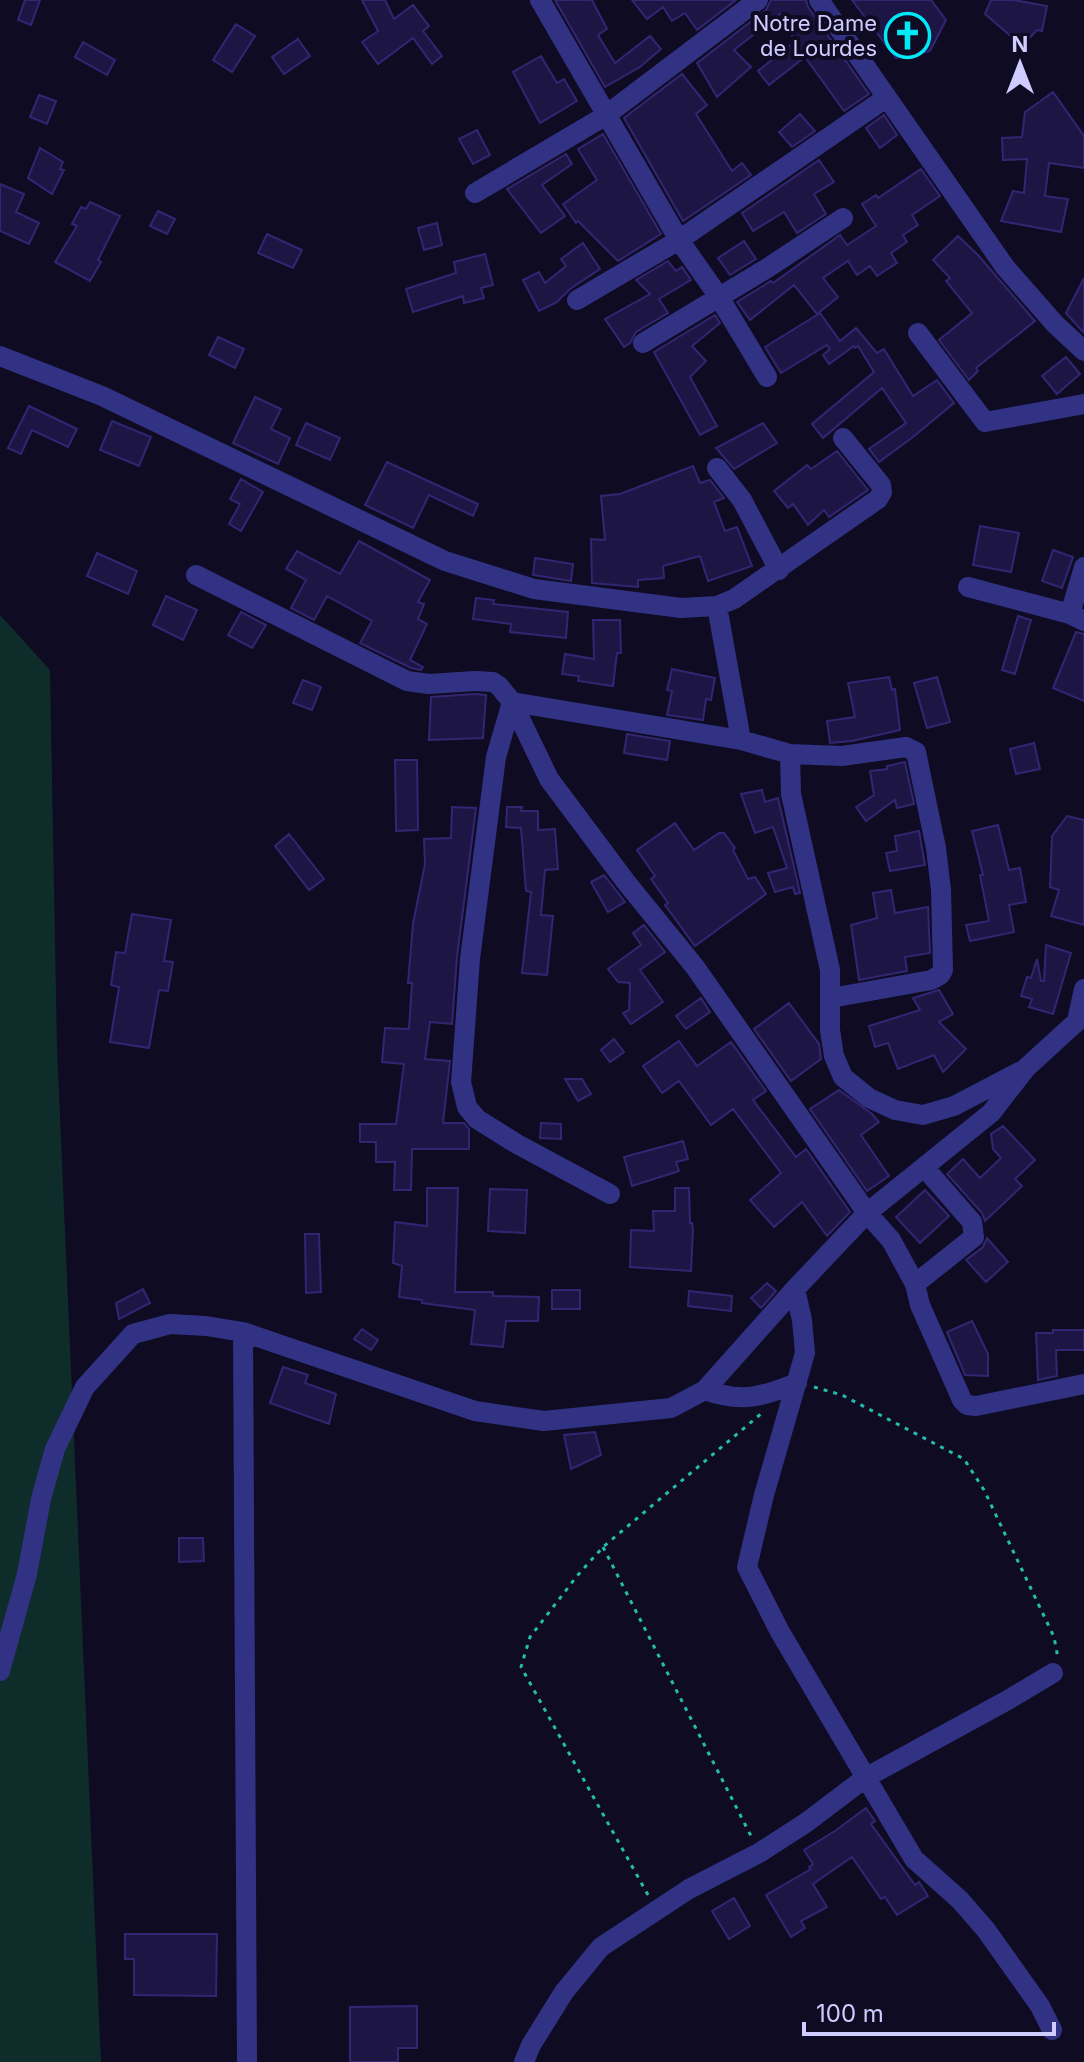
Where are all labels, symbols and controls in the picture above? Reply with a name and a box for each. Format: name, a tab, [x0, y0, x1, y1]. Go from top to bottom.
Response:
place label: Notre Dame de Lourdes	[753, 10, 877, 61]
church icon: Notre Dame de Lourdes	[884, 12, 932, 60]
north arrow	[980, 24, 1060, 104]
text: N	[1012, 31, 1028, 57]
scale bar	[804, 1986, 1054, 2036]
text: 100 m	[816, 1999, 884, 2028]

